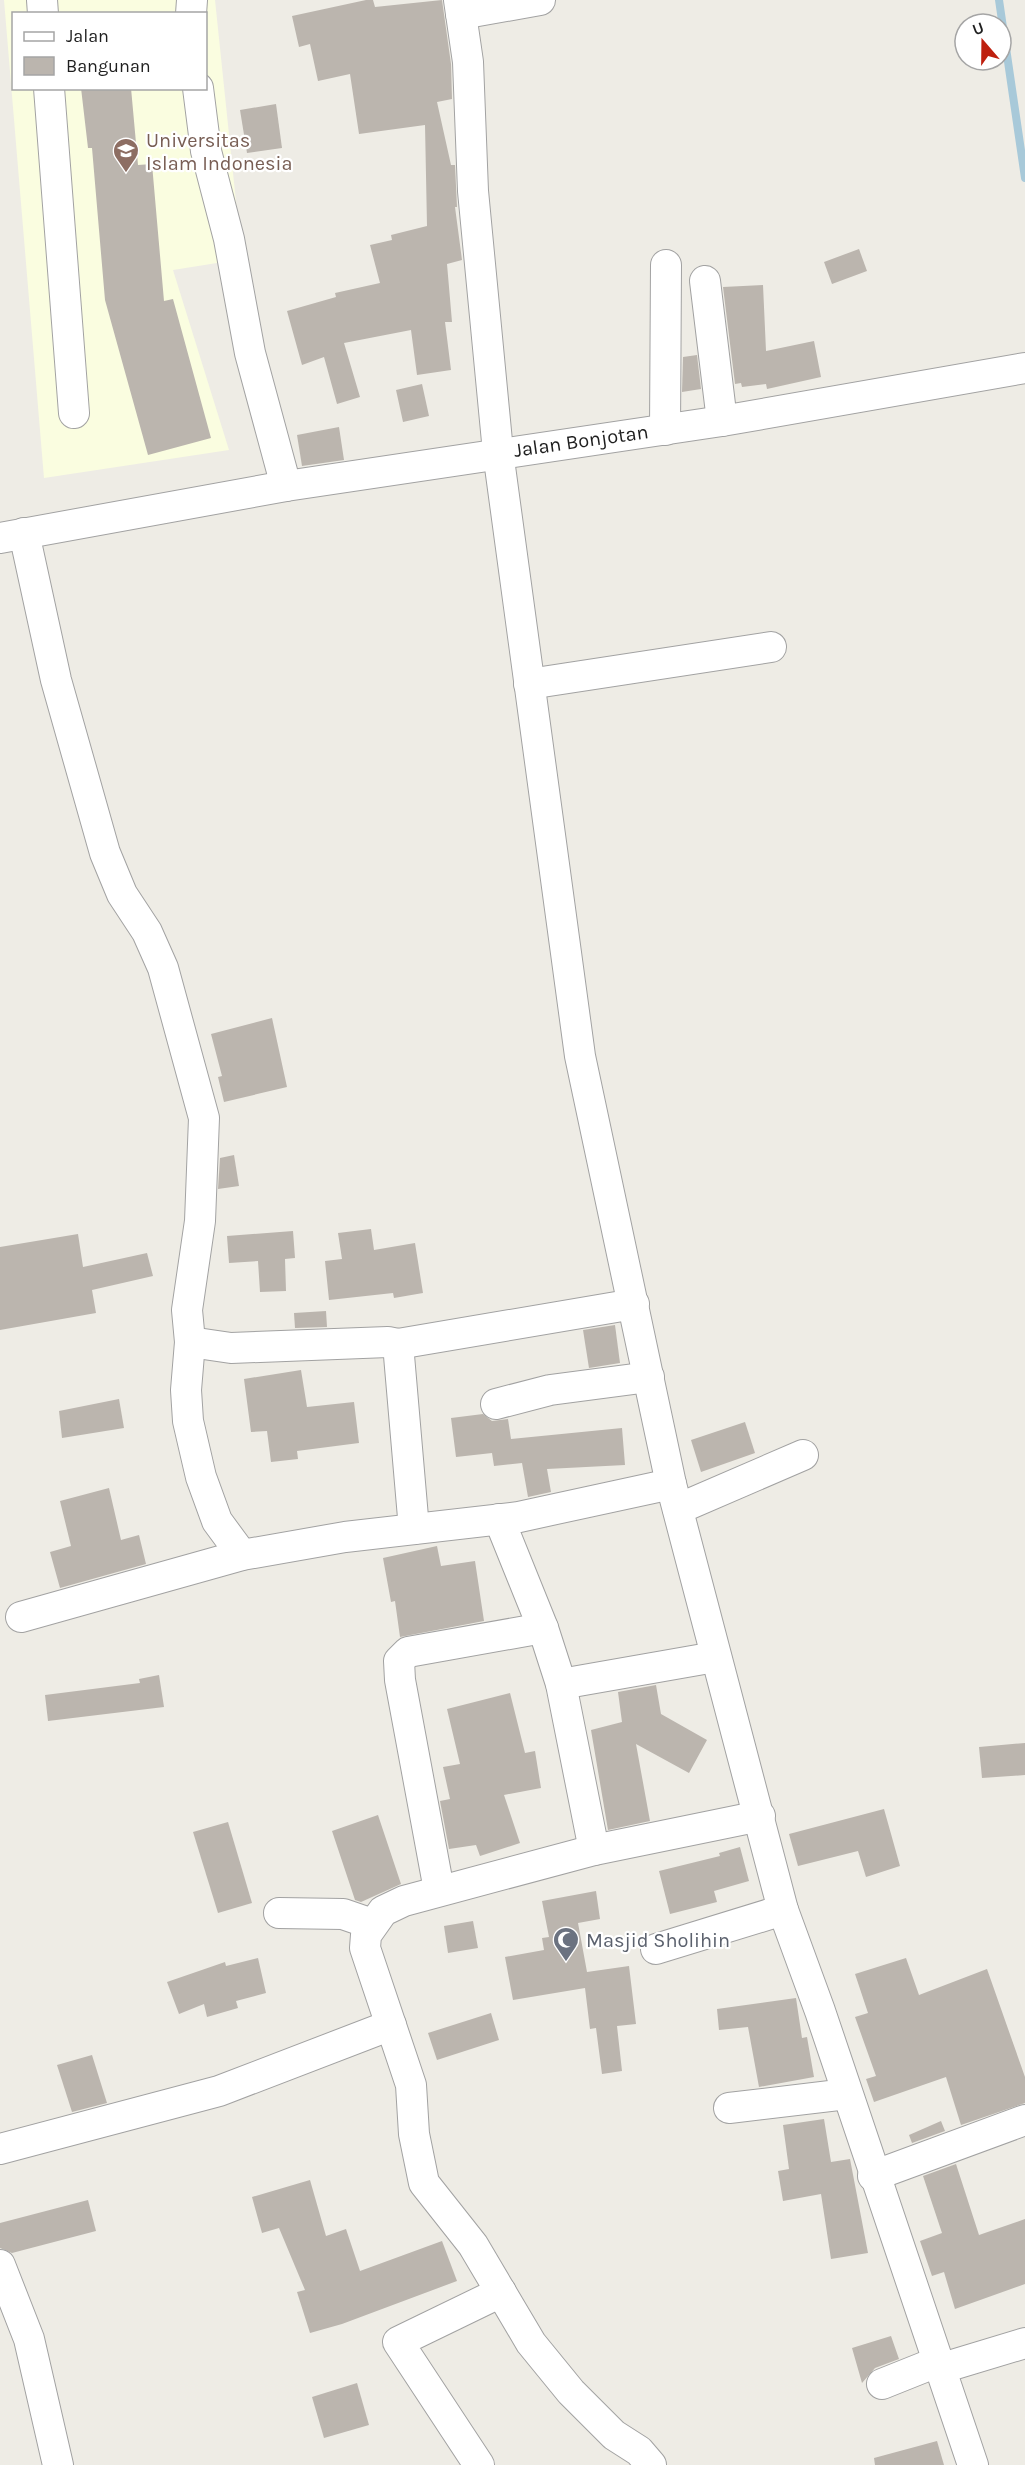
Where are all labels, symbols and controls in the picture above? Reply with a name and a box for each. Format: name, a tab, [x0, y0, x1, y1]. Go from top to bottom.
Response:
legend	[12, 12, 207, 90]
north arrow	[953, 12, 1013, 72]
text: U	[970, 18, 986, 39]
text: Jalan	[66, 25, 109, 47]
text: Bangunan	[66, 55, 151, 77]
place label: Universitas Islam Indonesia	[146, 129, 292, 175]
school or university icon: Universitas Islam Indonesia	[111, 136, 141, 174]
street label: Jalan Bonjotan	[512, 420, 650, 462]
mosque icon: Masjid Sholihin	[551, 1925, 581, 1963]
place label: Masjid Sholihin	[586, 1929, 730, 1952]

